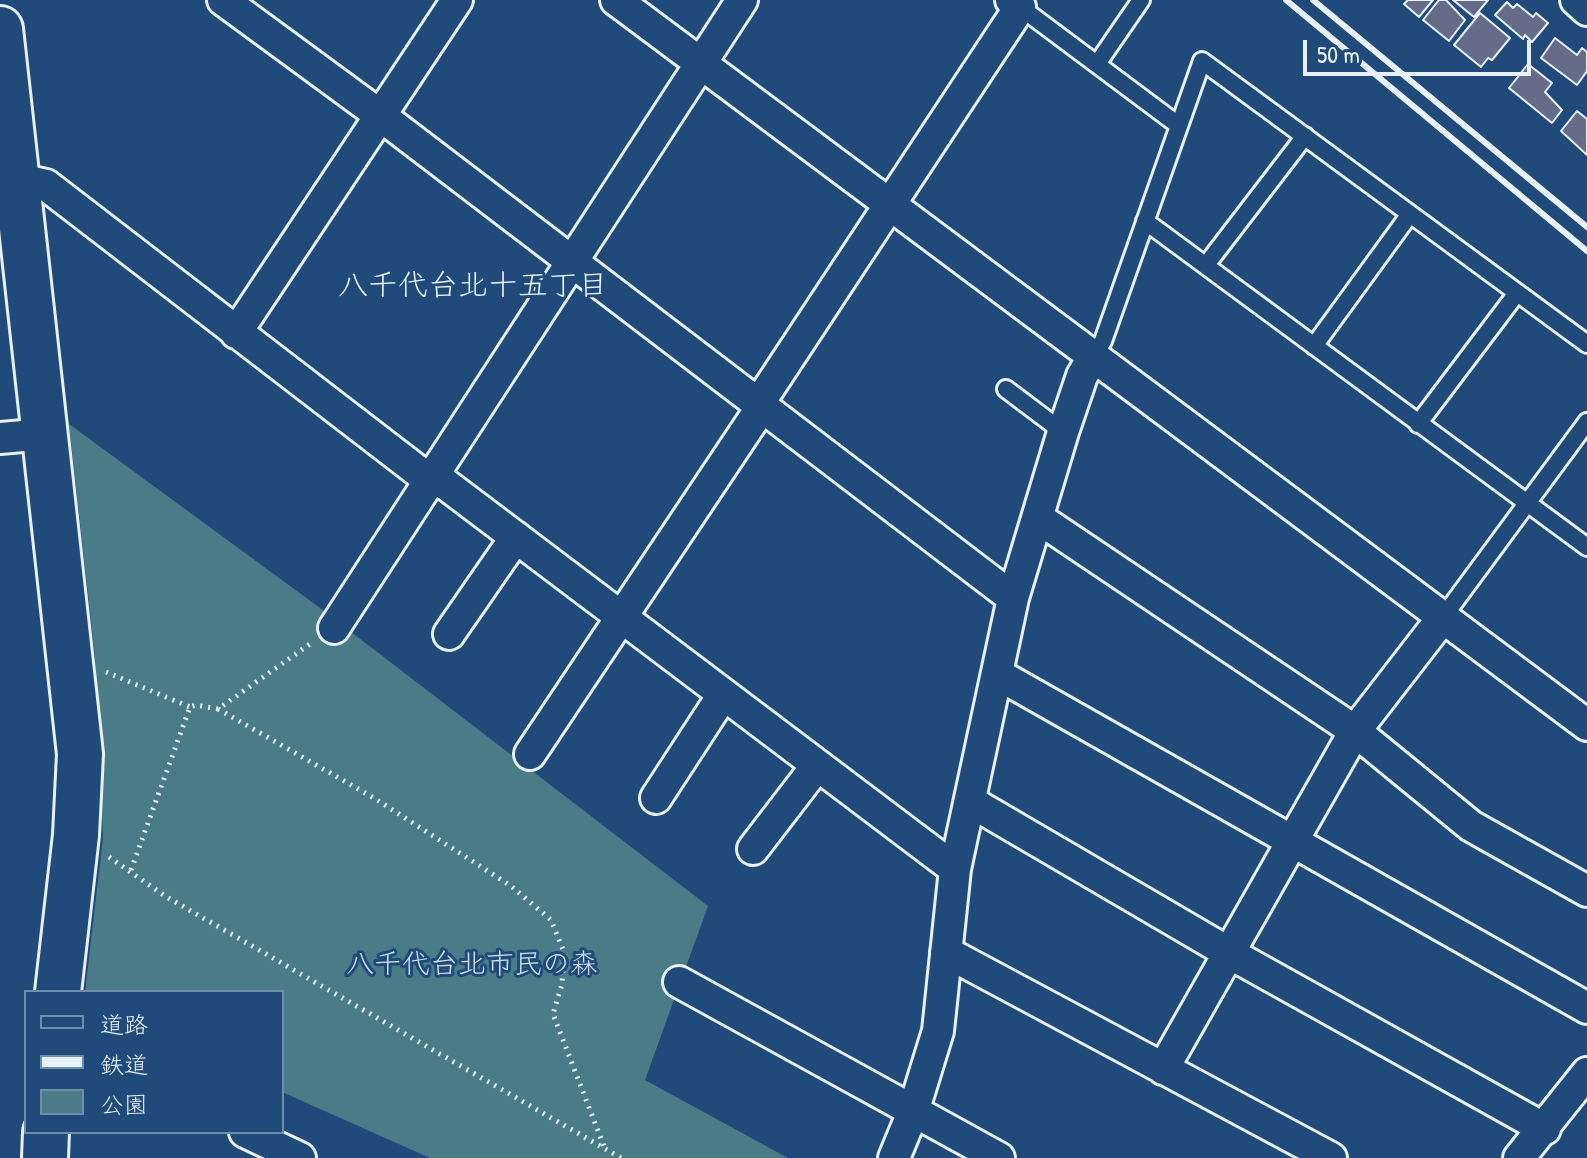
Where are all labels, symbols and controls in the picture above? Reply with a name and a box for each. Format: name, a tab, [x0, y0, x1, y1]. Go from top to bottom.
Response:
scale bar	[1307, 24, 1535, 74]
text: 50 m	[1317, 38, 1360, 70]
district label: 八千代台北十五丁目	[338, 269, 608, 305]
park label: 八千代台北市民の森	[346, 949, 598, 983]
legend	[24, 990, 284, 1134]
text: 道路	[100, 1008, 148, 1040]
text: 鉄道	[100, 1048, 148, 1080]
text: 公園	[100, 1088, 148, 1120]

